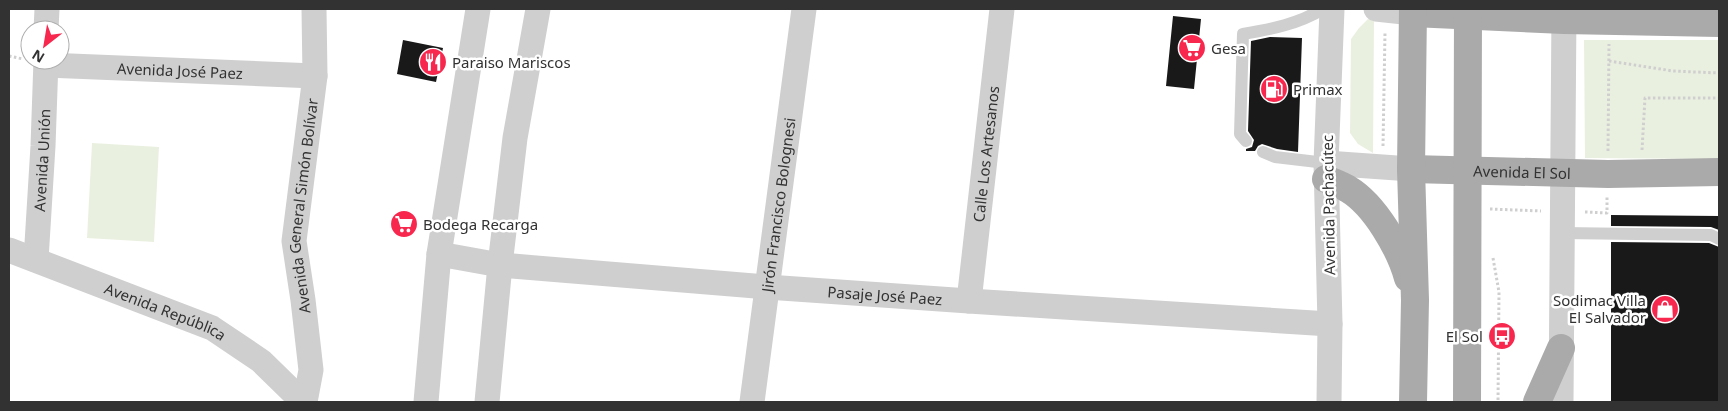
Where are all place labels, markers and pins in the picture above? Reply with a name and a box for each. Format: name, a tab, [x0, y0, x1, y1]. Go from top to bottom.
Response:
supermarket icon: Gesa	[1177, 33, 1207, 63]
place label: Gesa	[1211, 38, 1246, 58]
restaurant icon: Paraiso Mariscos	[418, 47, 448, 77]
place label: Paraiso Mariscos	[452, 52, 571, 72]
fuel station icon: Primax	[1259, 74, 1289, 104]
place label: Primax	[1293, 79, 1343, 99]
supermarket icon: Bodega Recarga	[389, 209, 419, 239]
place label: Bodega Recarga	[423, 214, 538, 234]
place label: Sodimac Villa El Salvador	[1553, 290, 1646, 327]
shop icon: Sodimac Villa El Salvador	[1650, 294, 1680, 324]
bus stop icon: El Sol	[1487, 321, 1517, 351]
place label: El Sol	[1446, 326, 1483, 346]

